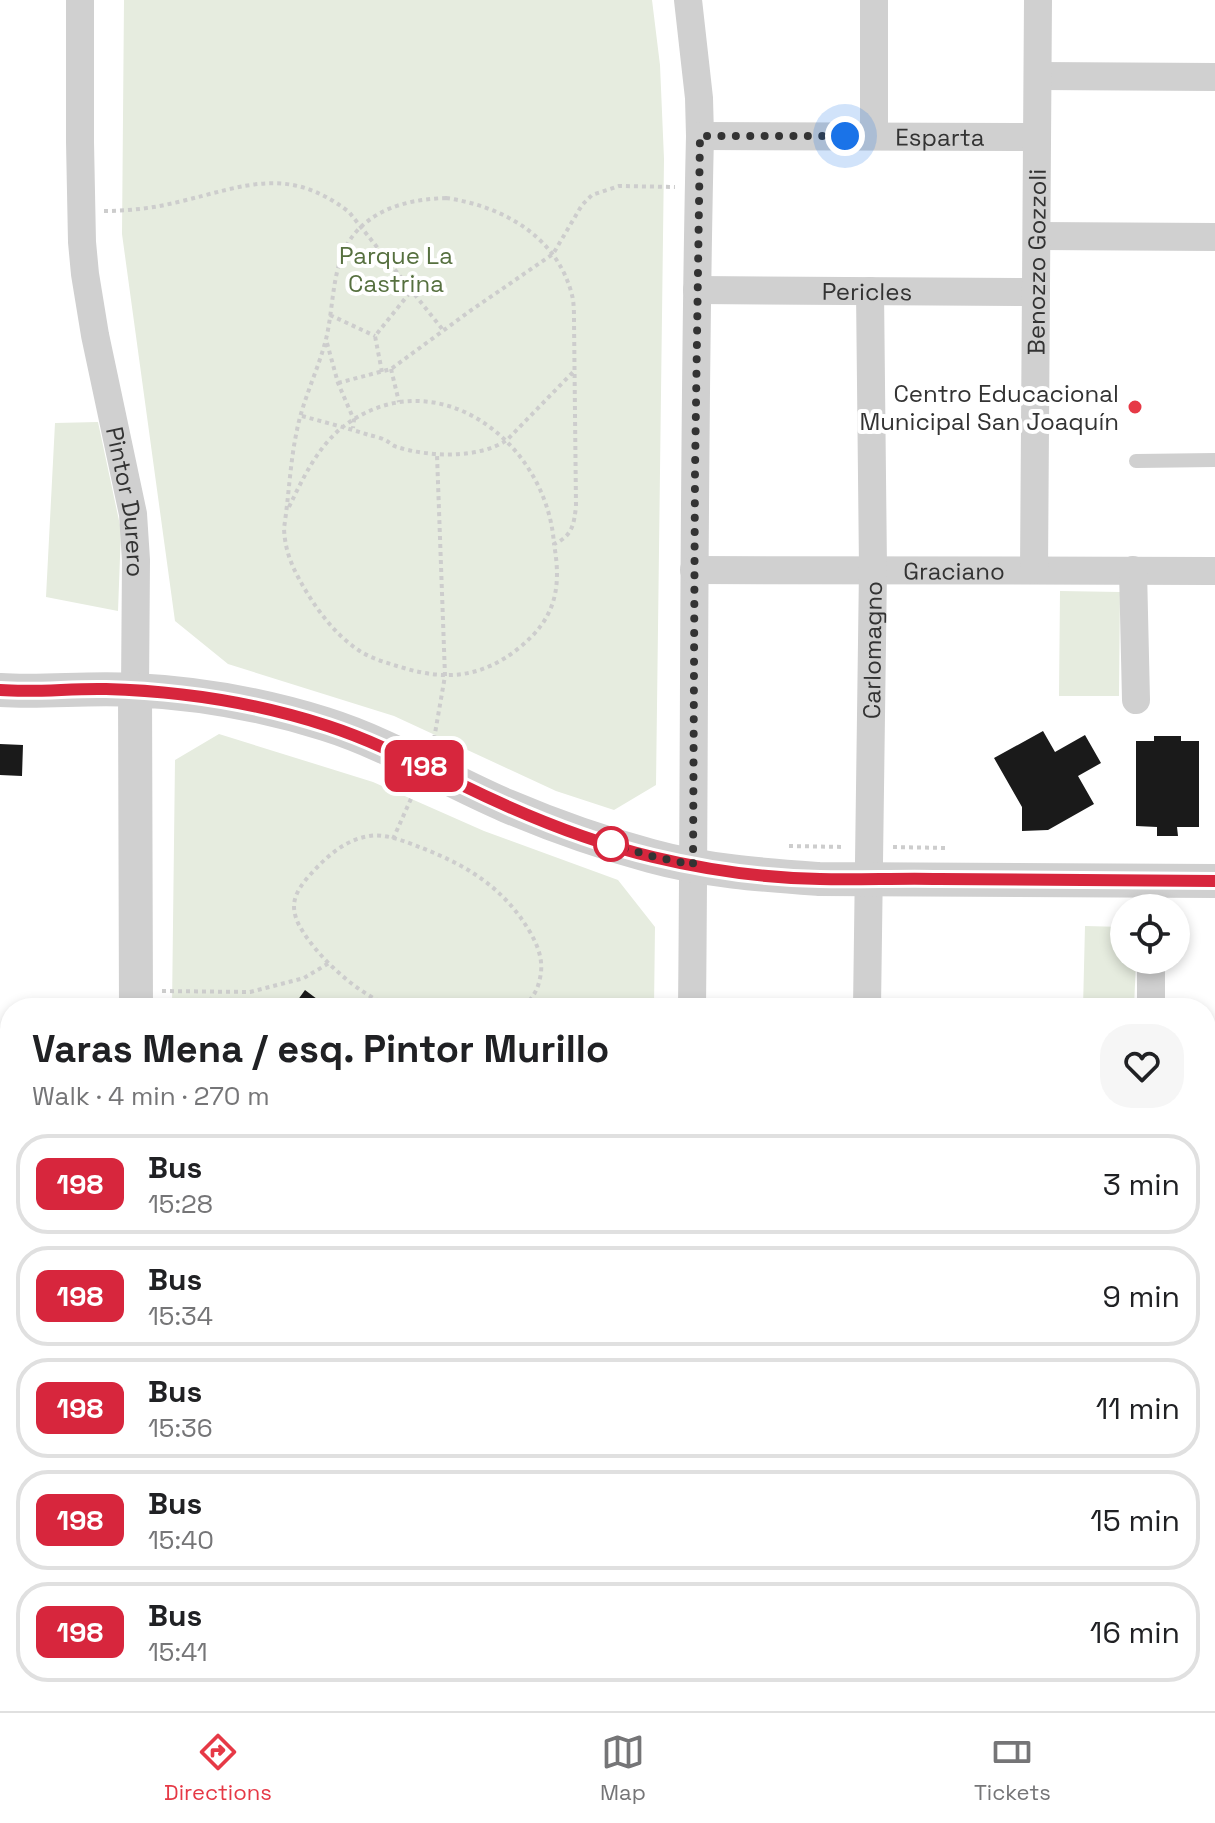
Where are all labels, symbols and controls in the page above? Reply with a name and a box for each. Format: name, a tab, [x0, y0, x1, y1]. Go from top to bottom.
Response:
your location	[825, 116, 865, 156]
street label: Esparta	[895, 121, 985, 152]
street label: Benozzo Gozzoli	[1020, 169, 1052, 355]
park label: Parque La Castrina	[339, 240, 453, 299]
street label: Pericles	[822, 275, 912, 307]
place label: Centro Educacional Municipal San Joaquín	[859, 378, 1119, 437]
marker: Centro Educacional Municipal San Joaquín	[1126, 398, 1144, 416]
street label: Pintor Durero	[99, 424, 152, 577]
street label: Graciano	[903, 555, 1005, 586]
street label: Carlomagno	[855, 581, 888, 719]
line badge: 198	[378, 740, 470, 792]
text: 198	[401, 748, 447, 784]
unlabelled marker	[594, 827, 628, 861]
map controls	[1110, 894, 1190, 974]
button: locate	[1110, 894, 1190, 974]
button: heart	[1100, 1024, 1184, 1108]
text: Varas Mena / esq. Pintor Murillo	[32, 1025, 609, 1073]
text: Walk · 4 min · 270 m	[32, 1079, 270, 1113]
text: Bus	[148, 1148, 202, 1187]
text: 3 min	[1103, 1165, 1180, 1204]
text: 198	[57, 1166, 103, 1202]
text: 15:28	[148, 1187, 213, 1221]
text: Bus	[148, 1260, 202, 1299]
text: 9 min	[1102, 1277, 1180, 1316]
text: 198	[57, 1278, 103, 1314]
text: 15:34	[148, 1299, 213, 1333]
text: Bus	[148, 1372, 202, 1411]
text: 11 min	[1096, 1389, 1180, 1428]
text: 198	[57, 1390, 103, 1426]
text: 15:36	[148, 1411, 213, 1445]
text: Bus	[148, 1484, 202, 1523]
text: 15 min	[1090, 1501, 1180, 1540]
text: 198	[57, 1502, 103, 1538]
text: 15:40	[148, 1523, 214, 1557]
text: Bus	[148, 1596, 202, 1635]
text: 16 min	[1090, 1613, 1180, 1652]
text: 198	[57, 1614, 103, 1650]
text: 15:41	[148, 1635, 208, 1669]
tab: Directions	[164, 1730, 272, 1806]
tab: Map	[600, 1730, 646, 1806]
tab: Tickets	[974, 1730, 1051, 1806]

